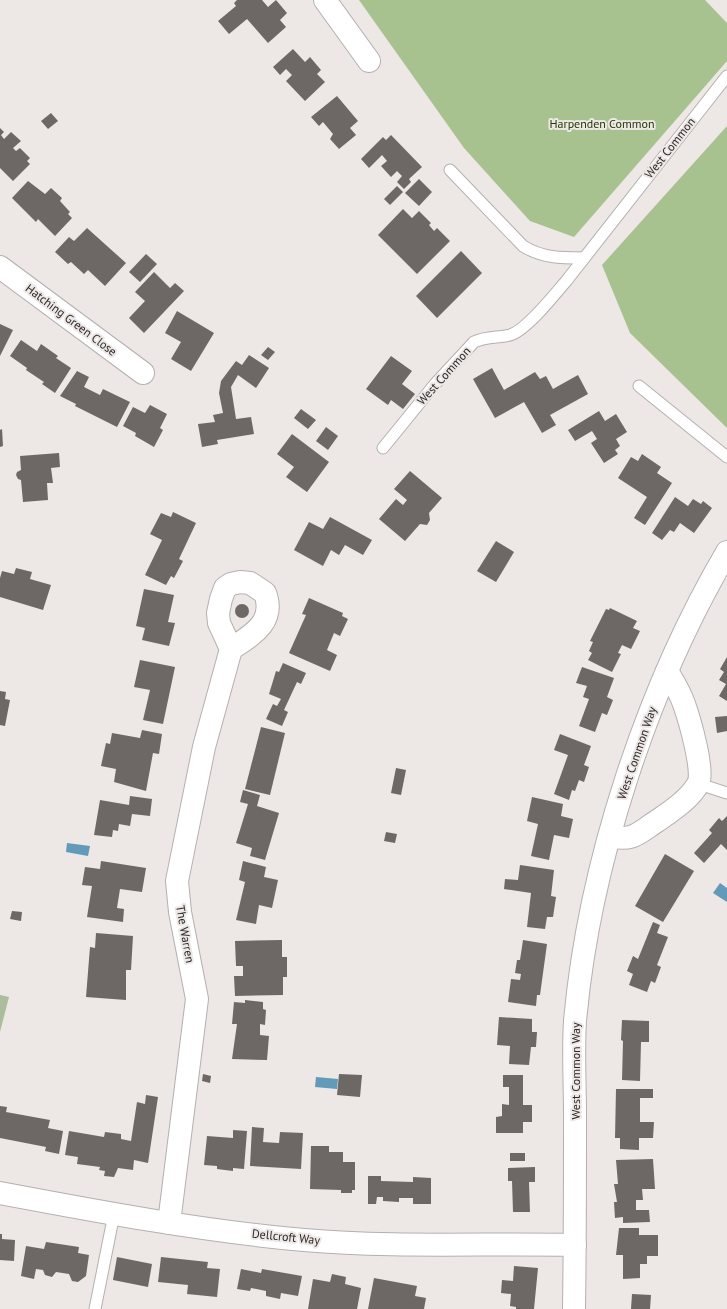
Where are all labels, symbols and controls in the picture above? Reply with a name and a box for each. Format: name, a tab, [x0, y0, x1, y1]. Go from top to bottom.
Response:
street label: West Common	[641, 114, 698, 181]
park label: Harpenden Common	[550, 116, 654, 131]
street label: Hatching Green Close	[23, 280, 120, 359]
street label: West Common	[414, 343, 474, 408]
street label: West Common Way	[614, 704, 660, 801]
street label: The Warren	[173, 904, 198, 964]
street label: West Common Way	[568, 1022, 583, 1120]
street label: Dellcroft Way	[251, 1225, 321, 1248]

